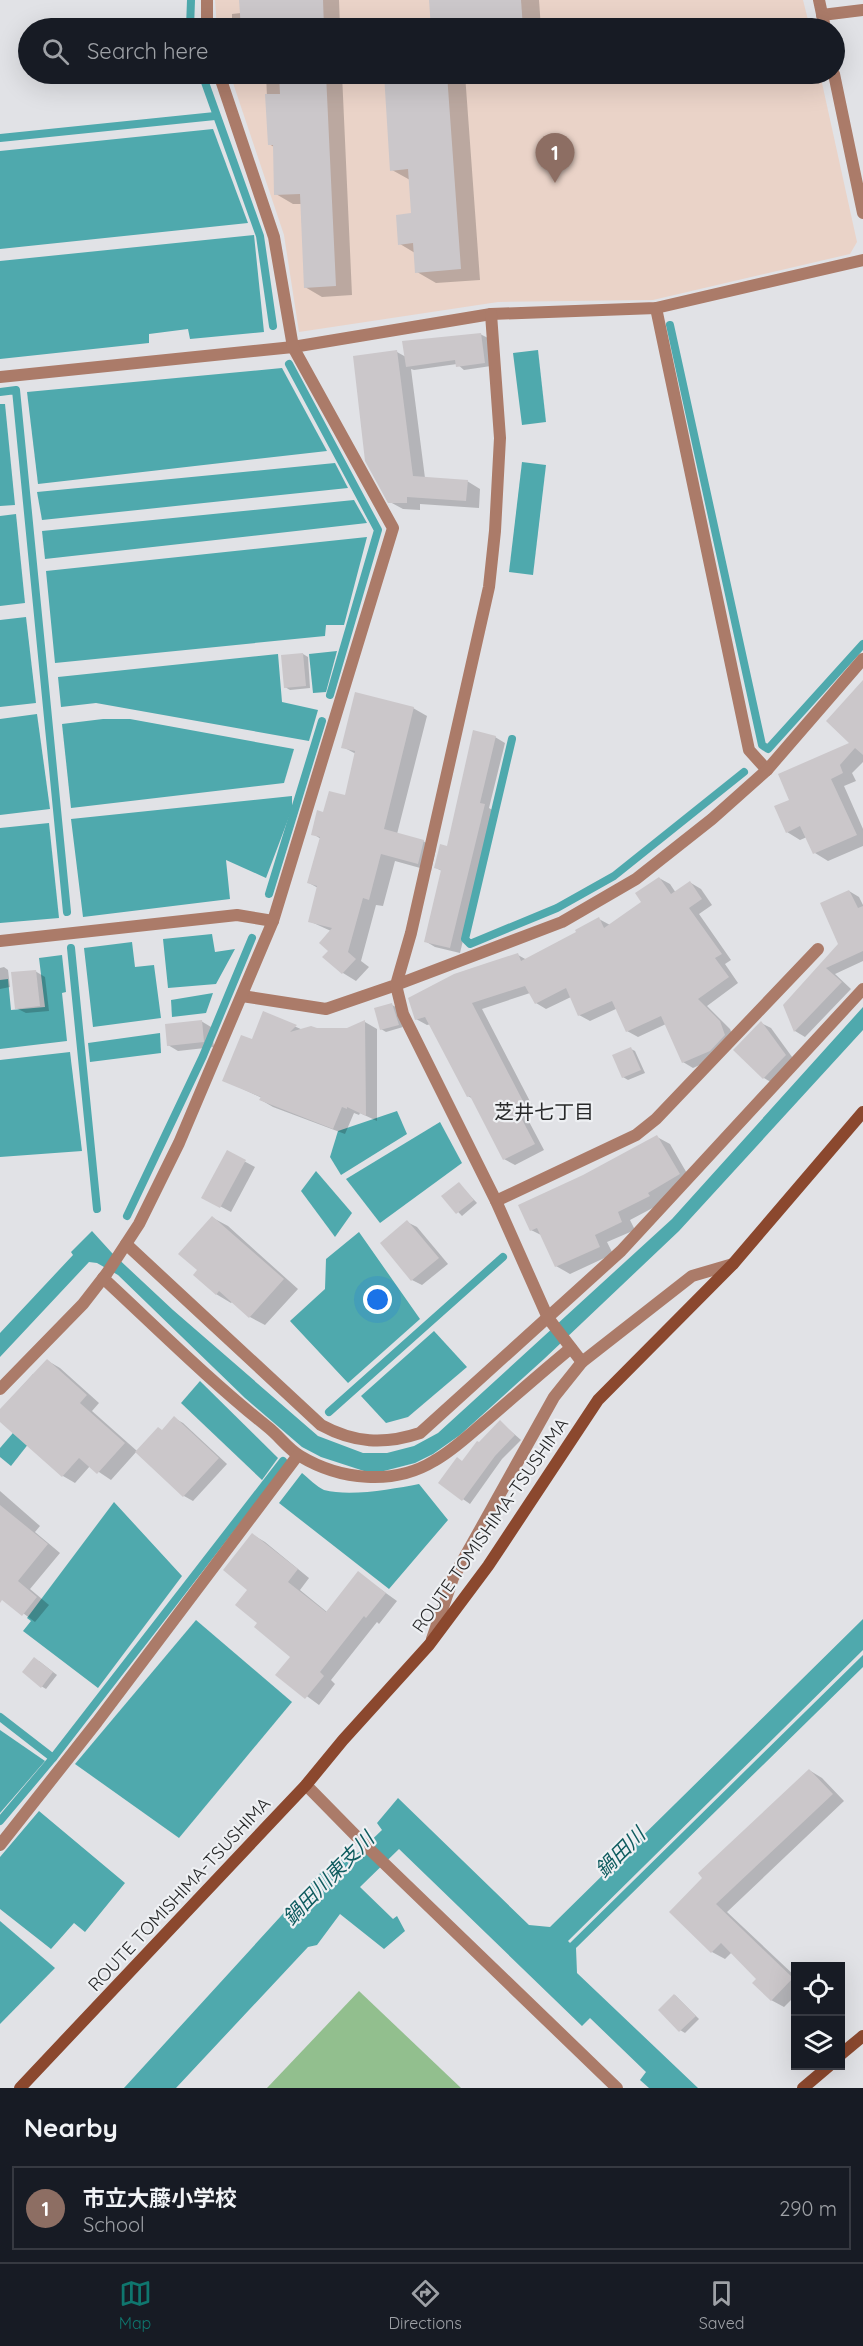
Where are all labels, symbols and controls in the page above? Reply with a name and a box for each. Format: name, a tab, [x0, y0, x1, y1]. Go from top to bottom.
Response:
search box	[18, 18, 845, 84]
icon: search	[39, 35, 72, 68]
text: Search here	[87, 37, 208, 65]
pin: 1	[536, 134, 574, 183]
district label: 芝井七丁目	[494, 1099, 594, 1124]
your location	[363, 1285, 392, 1314]
street label: ROUTE TOMISHIMA-TSUSHIMA	[407, 1413, 573, 1637]
street label: ROUTE TOMISHIMA-TSUSHIMA	[83, 1792, 275, 1996]
water label: 鍋田川	[590, 1821, 651, 1882]
water label: 鍋田川東支川	[277, 1825, 380, 1930]
map controls	[791, 1962, 845, 2070]
button: locate	[791, 1962, 845, 2016]
button: layers	[791, 2016, 845, 2070]
text: Nearby	[24, 2111, 118, 2144]
text: 市立大藤小学校	[83, 2184, 237, 2212]
text: 1	[42, 2196, 49, 2221]
text: 290 m	[779, 2196, 837, 2221]
text: School	[83, 2212, 145, 2237]
tab: Map	[119, 2277, 152, 2333]
tab: Directions	[389, 2277, 462, 2333]
tab: Saved	[699, 2277, 744, 2333]

